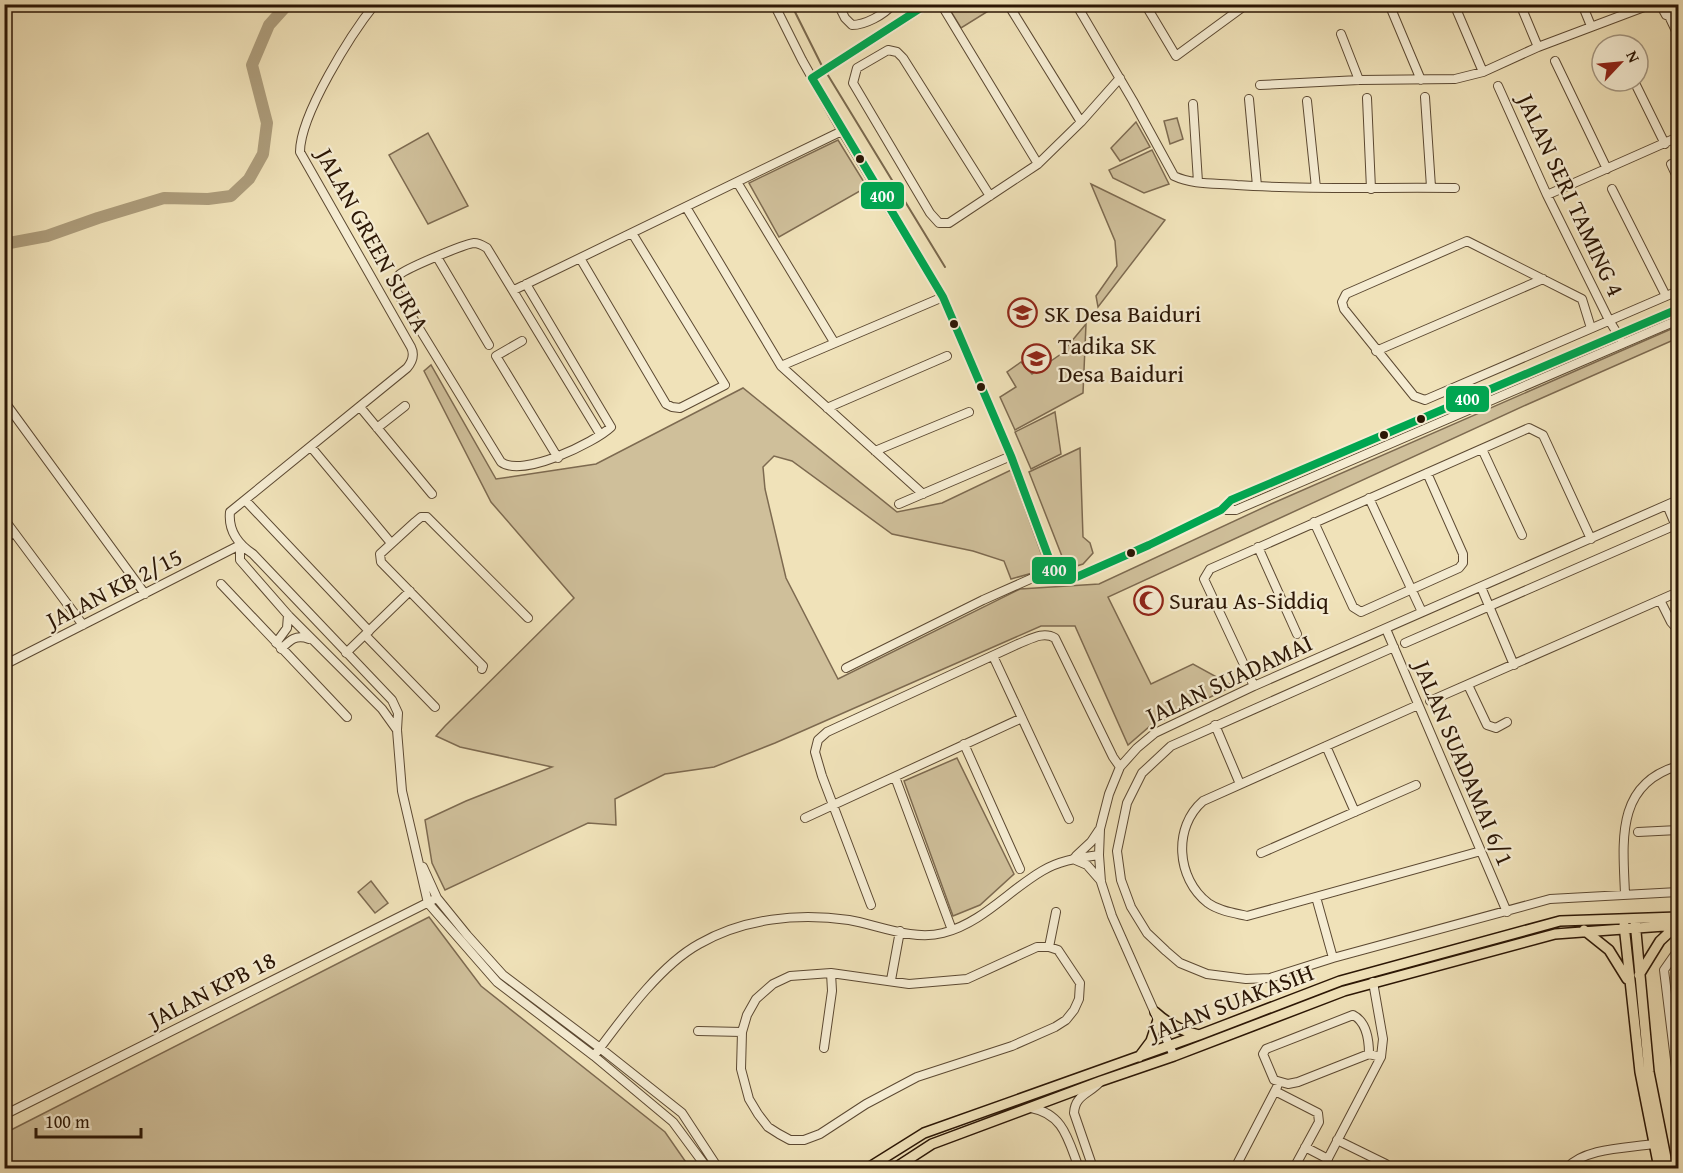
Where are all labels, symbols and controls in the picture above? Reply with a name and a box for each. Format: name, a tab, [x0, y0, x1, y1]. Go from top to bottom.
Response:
north arrow	[1590, 33, 1650, 93]
text: N	[1620, 46, 1647, 67]
street label: JALAN SERI TAMING 4	[1507, 85, 1633, 302]
street label: JALAN GREEN SURIA	[306, 139, 438, 339]
unlabelled marker	[854, 153, 866, 165]
line badge: 400	[860, 181, 905, 210]
text: 400	[870, 184, 894, 208]
place label: SK Desa Baiduri	[1044, 296, 1202, 331]
school or university icon: SK Desa Baiduri	[1007, 297, 1039, 329]
unlabelled marker	[948, 318, 960, 330]
place label: Tadika SK Desa Baiduri	[1058, 328, 1184, 391]
school or university icon: Tadika SK Desa Baiduri	[1021, 343, 1053, 375]
unlabelled marker	[975, 381, 987, 393]
line badge: 400	[1445, 385, 1490, 413]
text: 400	[1455, 387, 1479, 411]
unlabelled marker	[1415, 413, 1427, 425]
unlabelled marker	[1378, 429, 1390, 441]
street label: JALAN KB 2/15	[37, 539, 188, 639]
unlabelled marker	[1125, 547, 1137, 559]
line badge: 400	[1031, 556, 1077, 585]
text: 400	[1042, 558, 1066, 582]
place label: Surau As-Siddiq	[1169, 583, 1329, 618]
mosque icon: Surau As-Siddiq	[1132, 584, 1164, 616]
street label: JALAN SUADAMAI	[1137, 625, 1318, 734]
street label: JALAN SUADAMAI 6/1	[1404, 652, 1523, 871]
street label: JALAN KPB 18	[140, 942, 282, 1037]
street label: JALAN SUAKASIH	[1141, 954, 1319, 1051]
scale bar	[36, 1101, 141, 1139]
text: 100 m	[45, 1108, 90, 1135]

